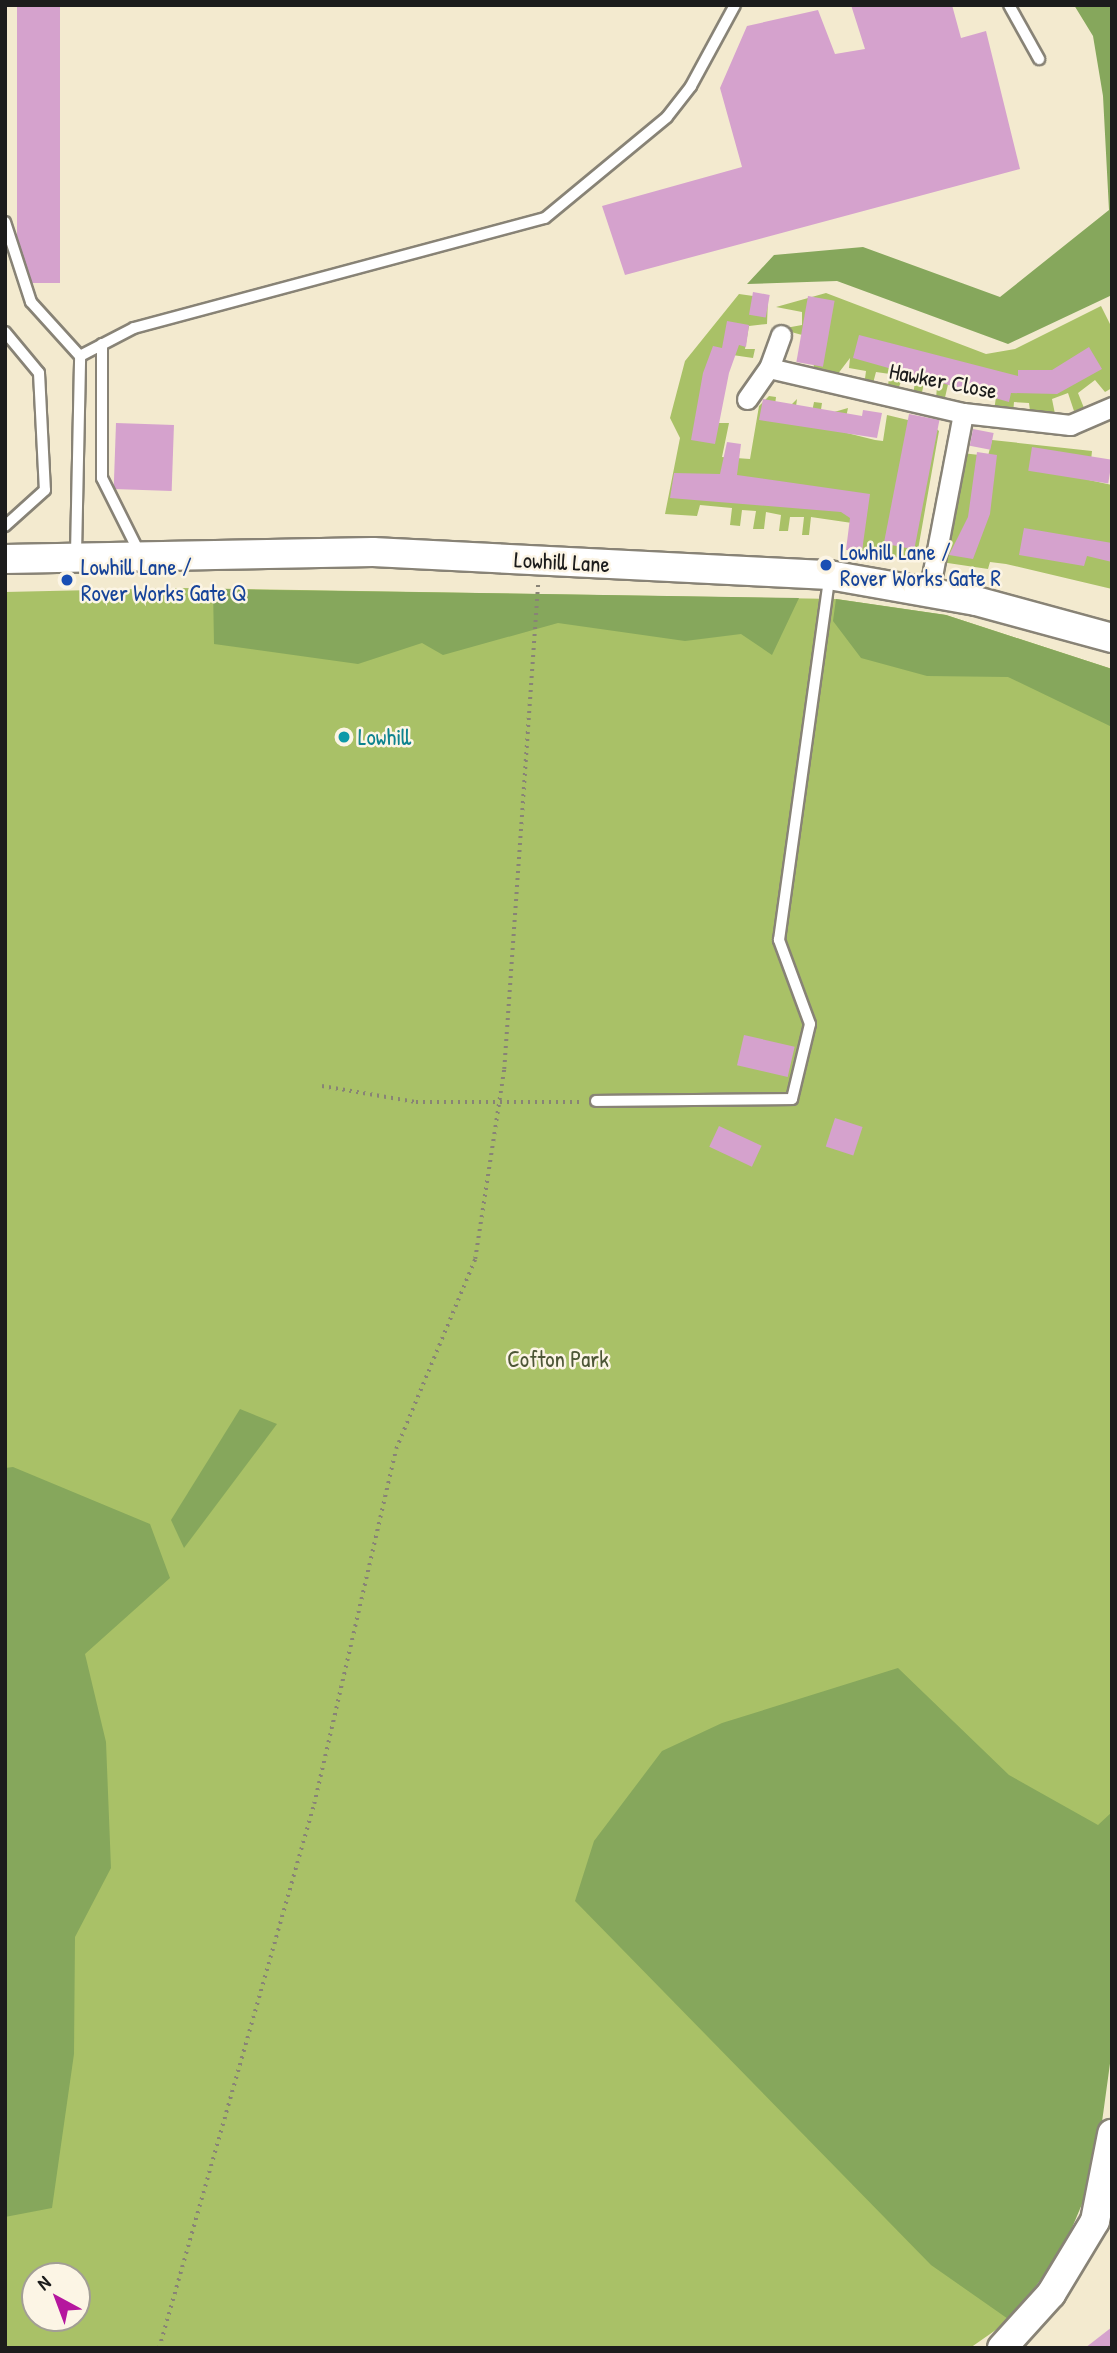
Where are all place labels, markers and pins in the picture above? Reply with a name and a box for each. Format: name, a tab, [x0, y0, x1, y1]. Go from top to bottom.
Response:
place label: Lowhill Lane / Rover Works Gate R	[840, 538, 1001, 592]
place label: Lowhill Lane / Rover Works Gate Q	[81, 553, 247, 607]
marker: Lowhill Lane / Rover Works Gate R	[818, 557, 834, 573]
marker: Lowhill Lane / Rover Works Gate Q	[59, 572, 75, 588]
place label: Lowhill	[358, 723, 411, 751]
marker: Lowhill	[336, 729, 352, 745]

